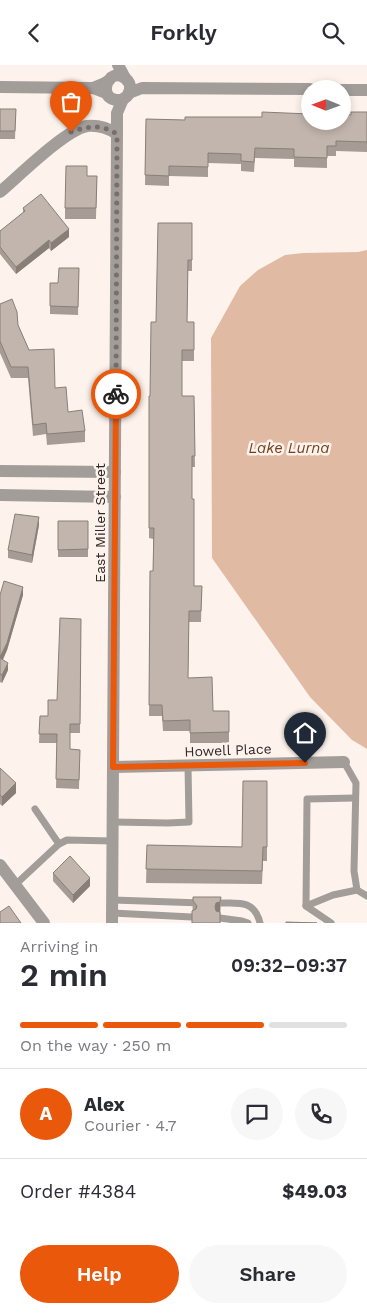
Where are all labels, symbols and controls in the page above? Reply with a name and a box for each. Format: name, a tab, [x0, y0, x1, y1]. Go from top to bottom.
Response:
icon: back	[20, 19, 48, 47]
icon: search	[319, 19, 347, 47]
text: Forkly	[150, 20, 217, 45]
north arrow	[301, 80, 351, 130]
map controls	[301, 80, 351, 130]
pin	[50, 81, 92, 132]
icon: bag	[57, 88, 85, 116]
courier	[91, 369, 141, 419]
icon: bike	[102, 380, 130, 408]
water label: Lake Lurna	[249, 439, 329, 457]
street label: East Miller Street	[92, 463, 108, 583]
pin	[284, 712, 326, 763]
icon: home	[291, 719, 319, 747]
street label: Howell Place	[184, 740, 272, 760]
text: Arriving in	[20, 937, 98, 956]
text: 09:32–09:37	[231, 954, 347, 977]
text: 2 min	[20, 956, 108, 994]
text: On the way · 250 m	[20, 1036, 171, 1055]
button: chat	[231, 1088, 283, 1140]
button: phone	[295, 1088, 347, 1140]
text: Alex	[84, 1093, 125, 1116]
text: A	[40, 1102, 52, 1125]
text: Courier · 4.7	[84, 1116, 177, 1135]
text: Order #4384	[20, 1180, 136, 1203]
text: $49.03	[282, 1180, 347, 1203]
button: Help	[20, 1245, 179, 1303]
button: Share	[189, 1245, 347, 1303]

